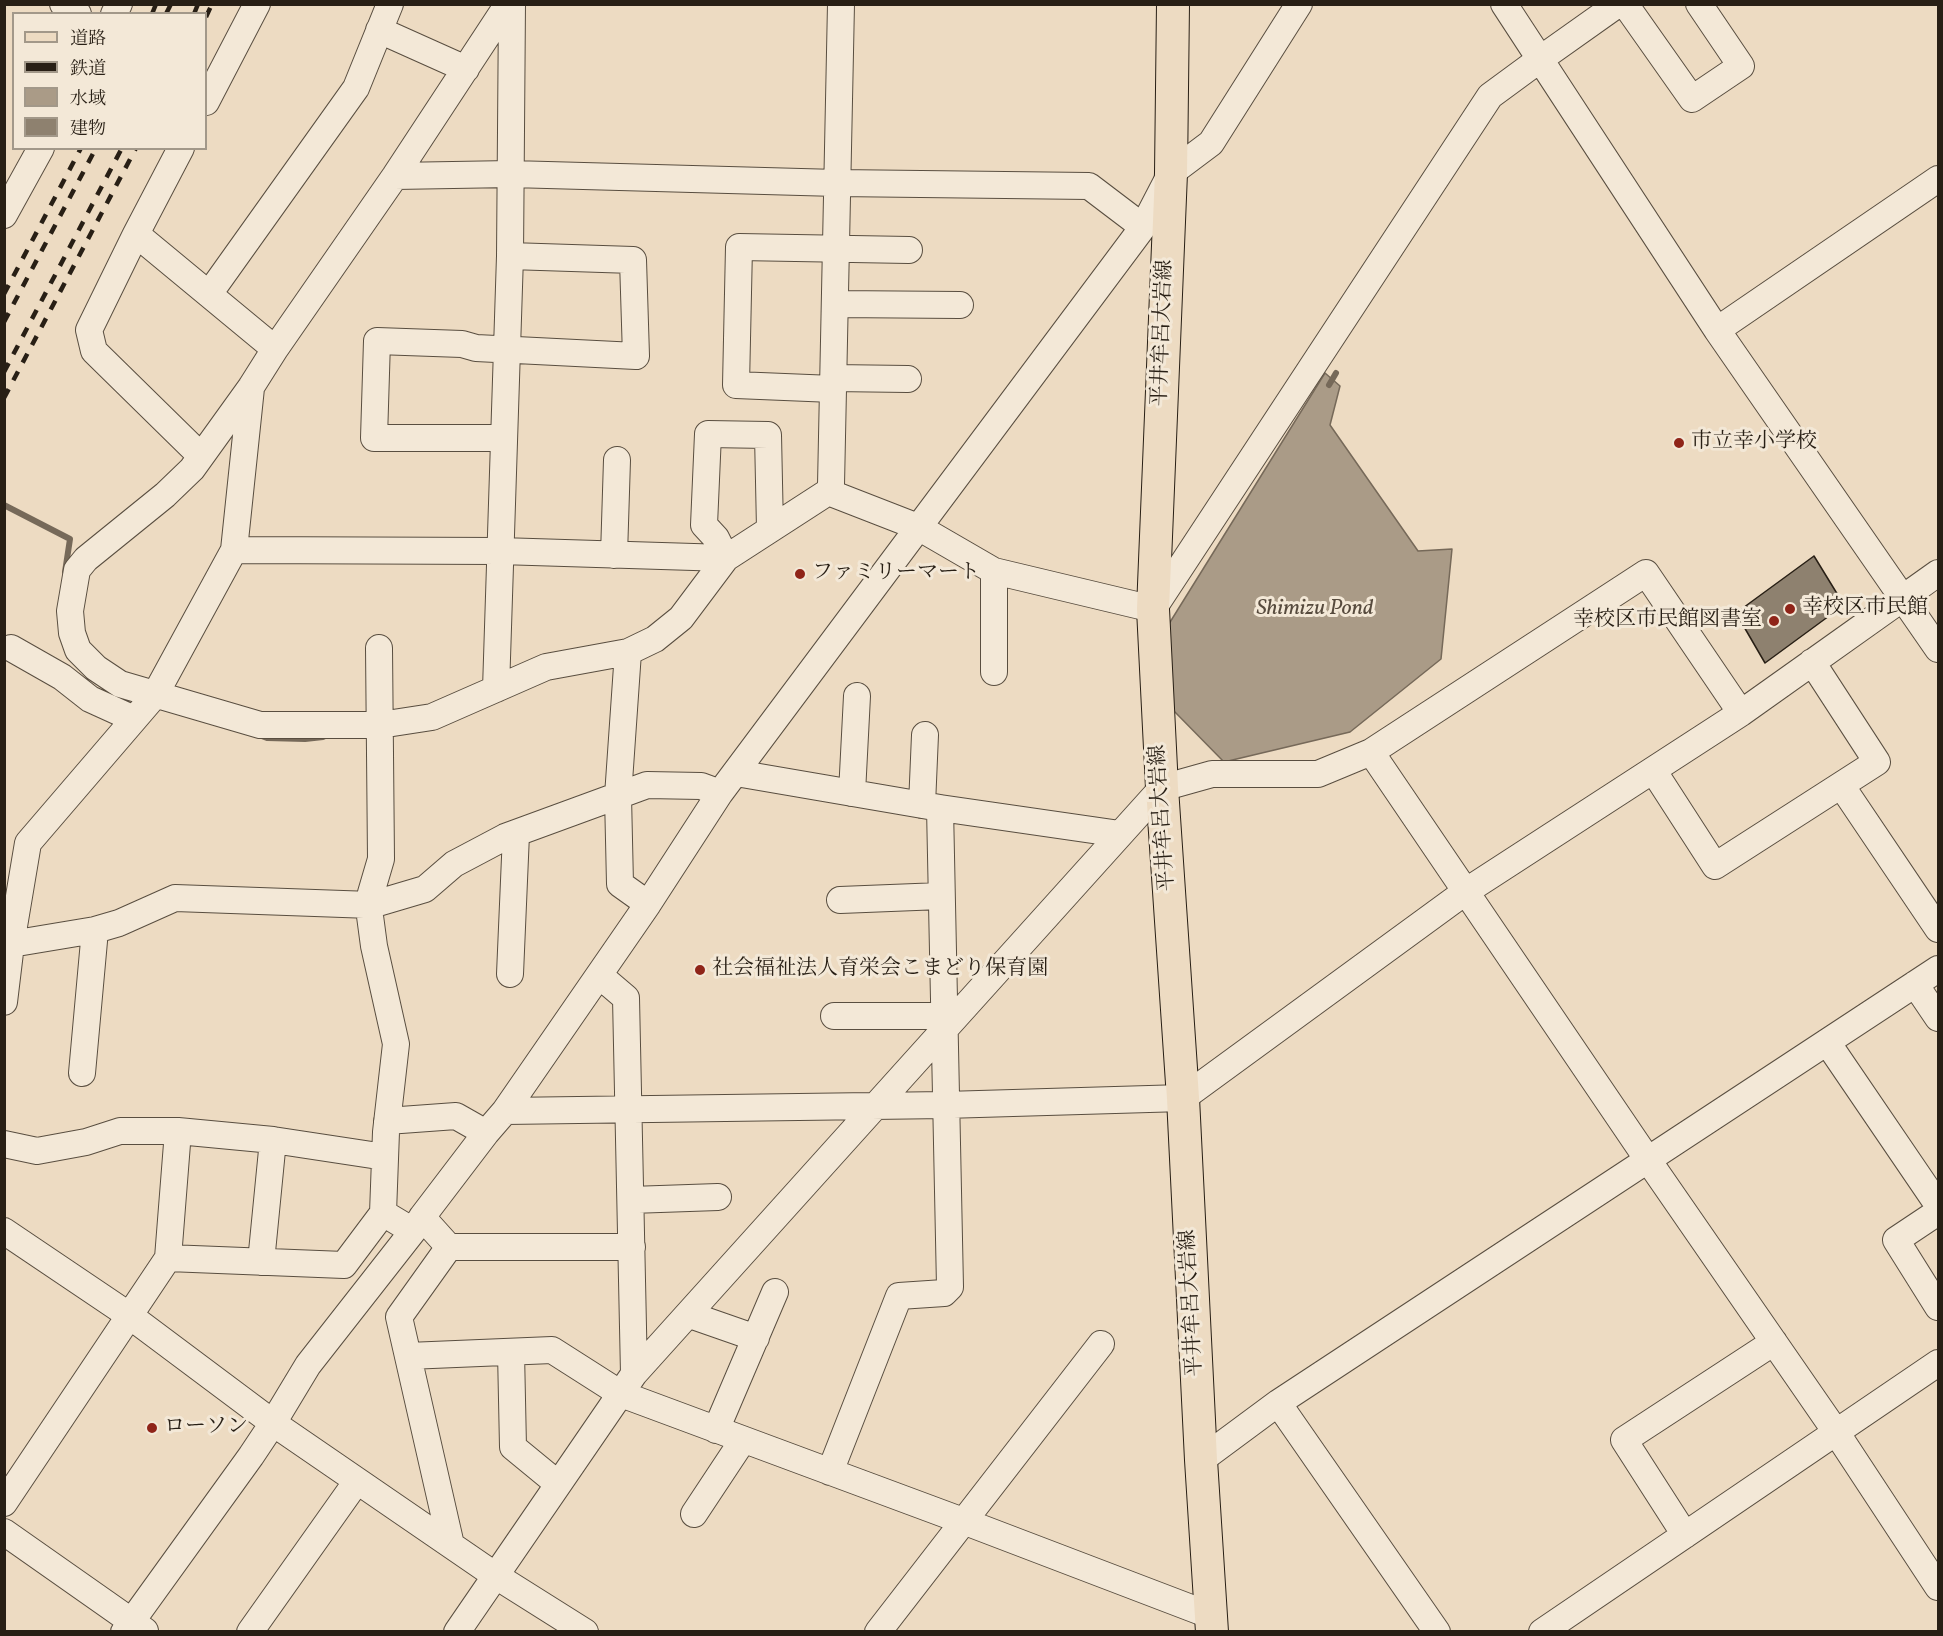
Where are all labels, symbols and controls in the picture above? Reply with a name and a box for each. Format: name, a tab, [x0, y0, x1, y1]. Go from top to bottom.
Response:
legend	[12, 12, 207, 150]
text: 道路	[70, 27, 106, 52]
text: 鉄道	[70, 57, 106, 82]
text: 水域	[70, 87, 106, 112]
text: 建物	[70, 117, 106, 142]
street label: 平井牟呂大岩線	[1149, 259, 1179, 407]
place label: 市立幸小学校	[1691, 430, 1817, 456]
marker: 市立幸小学校	[1672, 436, 1686, 450]
place label: ファミリーマート	[812, 561, 980, 587]
marker: ファミリーマート	[793, 567, 807, 581]
place label: 幸校区市民館	[1802, 596, 1928, 622]
water label: Shimizu Pond	[1256, 597, 1374, 623]
marker: 幸校区市民館	[1783, 602, 1797, 616]
place label: 幸校区市民館図書室	[1573, 608, 1762, 634]
marker: 幸校区市民館図書室	[1767, 614, 1781, 628]
street label: 平井牟呂大岩線	[1146, 744, 1182, 892]
place label: 社会福祉法人育栄会こまどり保育園	[712, 957, 1048, 983]
marker: 社会福祉法人育栄会こまどり保育園	[693, 963, 707, 977]
street label: 平井牟呂大岩線	[1177, 1229, 1209, 1377]
place label: ローソン	[164, 1415, 248, 1441]
marker: ローソン	[145, 1421, 159, 1435]

